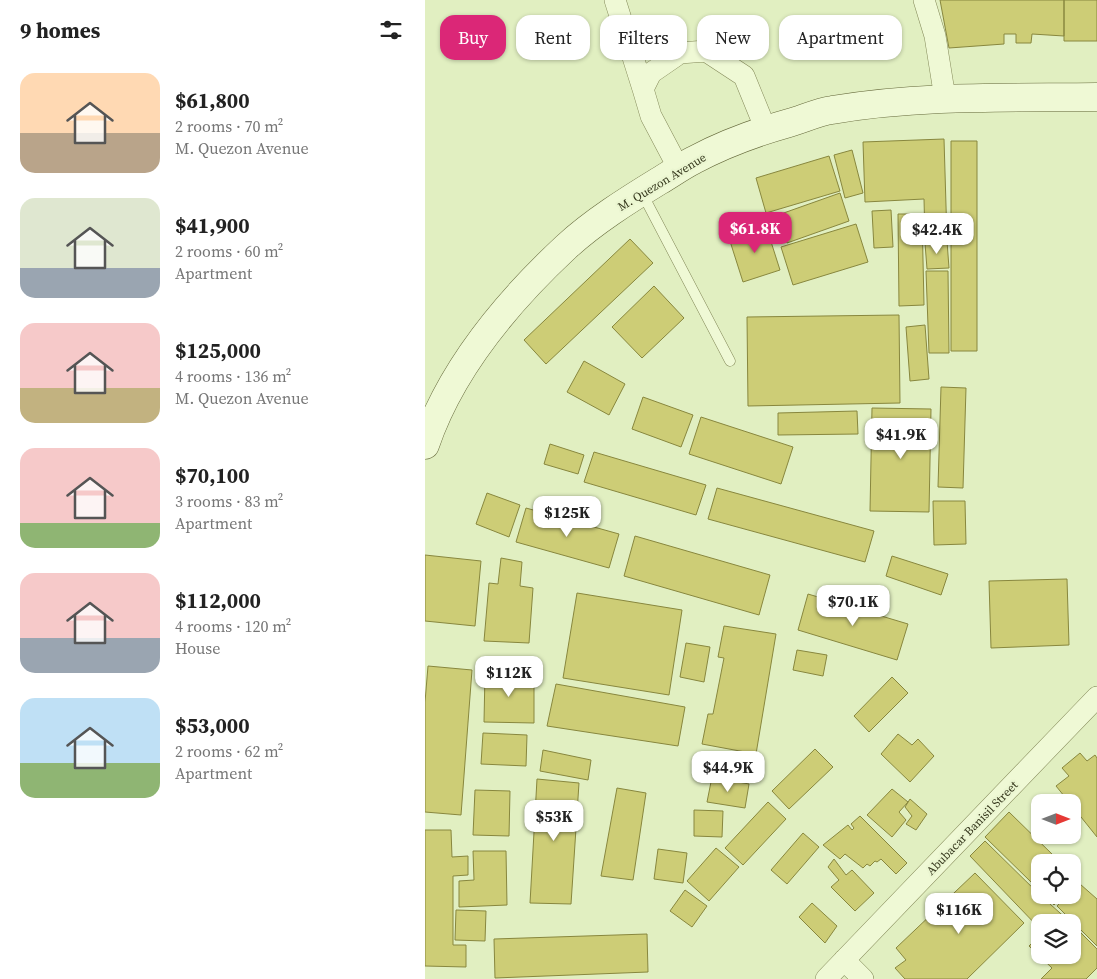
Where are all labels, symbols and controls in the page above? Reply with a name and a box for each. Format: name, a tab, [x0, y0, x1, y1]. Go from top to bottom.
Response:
chip: Buy	[440, 15, 506, 60]
chip: Rent	[516, 15, 590, 60]
chip: Filters	[600, 15, 687, 60]
chip: New	[697, 15, 769, 60]
chip: Apartment	[779, 15, 902, 60]
text: 9 homes	[20, 16, 100, 45]
icon: filters	[377, 16, 405, 44]
text: $61,800	[175, 86, 250, 115]
icon: home	[60, 93, 120, 153]
text: 2 rooms · 70 m²	[175, 115, 283, 137]
text: M. Quezon Avenue	[175, 137, 309, 159]
street label: M. Quezon Avenue	[615, 149, 709, 215]
text: $41,900	[175, 211, 250, 240]
pin: $61.8K	[714, 212, 796, 254]
pin: $42.4K	[896, 212, 978, 255]
text: $61.8K	[730, 217, 780, 239]
icon: home	[60, 218, 120, 278]
text: $42.4K	[912, 218, 962, 240]
text: 2 rooms · 60 m²	[175, 240, 283, 262]
text: Apartment	[175, 262, 252, 284]
text: $125,000	[175, 336, 261, 365]
icon: home	[60, 343, 120, 403]
text: 4 rooms · 136 m²	[175, 365, 291, 387]
text: M. Quezon Avenue	[175, 387, 309, 409]
pin: $41.9K	[860, 418, 942, 460]
text: $41.9K	[876, 423, 926, 445]
text: $70,100	[175, 461, 250, 490]
icon: home	[60, 468, 120, 528]
text: 3 rooms · 83 m²	[175, 490, 283, 512]
pin: $125K	[532, 496, 602, 538]
text: $125K	[544, 501, 590, 523]
text: Apartment	[175, 512, 252, 534]
pin: $70.1K	[812, 584, 894, 627]
text: $112,000	[175, 586, 261, 615]
text: $70.1K	[828, 590, 878, 612]
icon: home	[60, 593, 120, 653]
text: 4 rooms · 120 m²	[175, 615, 291, 637]
text: House	[175, 637, 220, 659]
pin: $112K	[474, 656, 544, 698]
text: $112K	[486, 661, 532, 683]
text: $53,000	[175, 711, 250, 740]
icon: home	[60, 718, 120, 778]
text: 2 rooms · 62 m²	[175, 740, 283, 762]
pin: $44.9K	[687, 750, 769, 793]
text: $44.9K	[703, 756, 753, 778]
text: Apartment	[175, 762, 252, 784]
street label: Abubacar Banisil Street	[923, 777, 1021, 879]
north arrow	[1031, 794, 1081, 844]
map controls	[1031, 794, 1081, 964]
pin: $53K	[524, 800, 584, 842]
text: $53K	[535, 805, 573, 827]
button: locate	[1031, 854, 1081, 904]
pin: $116K	[924, 892, 994, 935]
text: $116K	[936, 898, 982, 920]
button: layers	[1031, 914, 1081, 964]

